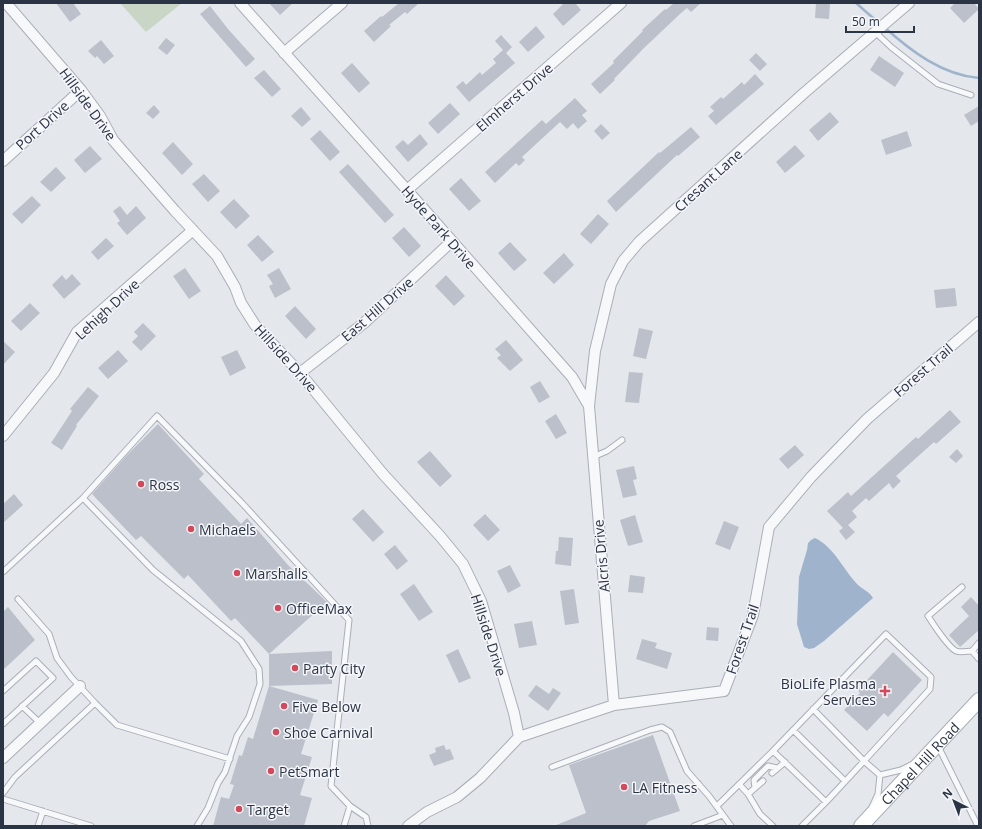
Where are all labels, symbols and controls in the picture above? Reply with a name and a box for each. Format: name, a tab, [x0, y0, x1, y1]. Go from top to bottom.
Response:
scale bar	[846, 8, 914, 34]
text: 50 m	[852, 13, 880, 30]
street label: Elmherst Drive	[472, 58, 557, 136]
street label: Hillside Drive	[55, 64, 121, 144]
street label: Port Drive	[11, 96, 73, 154]
street label: Cresant Lane	[670, 144, 746, 216]
street label: Hyde Park Drive	[398, 181, 481, 273]
street label: East Hill Drive	[337, 272, 417, 346]
street label: Lehigh Drive	[71, 274, 143, 344]
street label: Hillside Drive	[250, 320, 322, 396]
street label: Forest Trail	[889, 339, 957, 401]
place label: Ross	[149, 475, 180, 494]
marker: Ross	[136, 479, 146, 489]
street label: Alcris Drive	[588, 519, 614, 593]
place label: Michaels	[199, 520, 257, 539]
marker: Michaels	[186, 524, 196, 534]
place label: Marshalls	[245, 564, 308, 583]
marker: Marshalls	[232, 568, 242, 578]
street label: Hillside Drive	[467, 591, 511, 679]
place label: OfficeMax	[286, 599, 353, 618]
street label: Forest Trail	[721, 601, 763, 677]
marker: OfficeMax	[273, 603, 283, 613]
place label: Party City	[303, 659, 366, 678]
marker: Party City	[290, 663, 300, 673]
place label: BioLife Plasma Services	[781, 674, 876, 709]
marker: BioLife Plasma Services	[879, 685, 891, 697]
place label: Five Below	[292, 697, 361, 716]
marker: Five Below	[279, 701, 289, 711]
street label: Chapel Hill Road	[876, 718, 963, 809]
place label: Shoe Carnival	[284, 723, 373, 742]
marker: Shoe Carnival	[271, 727, 281, 737]
place label: PetSmart	[279, 762, 339, 781]
marker: PetSmart	[266, 766, 276, 776]
place label: LA Fitness	[632, 778, 698, 797]
north arrow	[934, 781, 974, 821]
marker: LA Fitness	[619, 782, 629, 792]
text: N	[939, 785, 955, 802]
place label: Target	[247, 800, 289, 819]
marker: Target	[234, 804, 244, 814]

